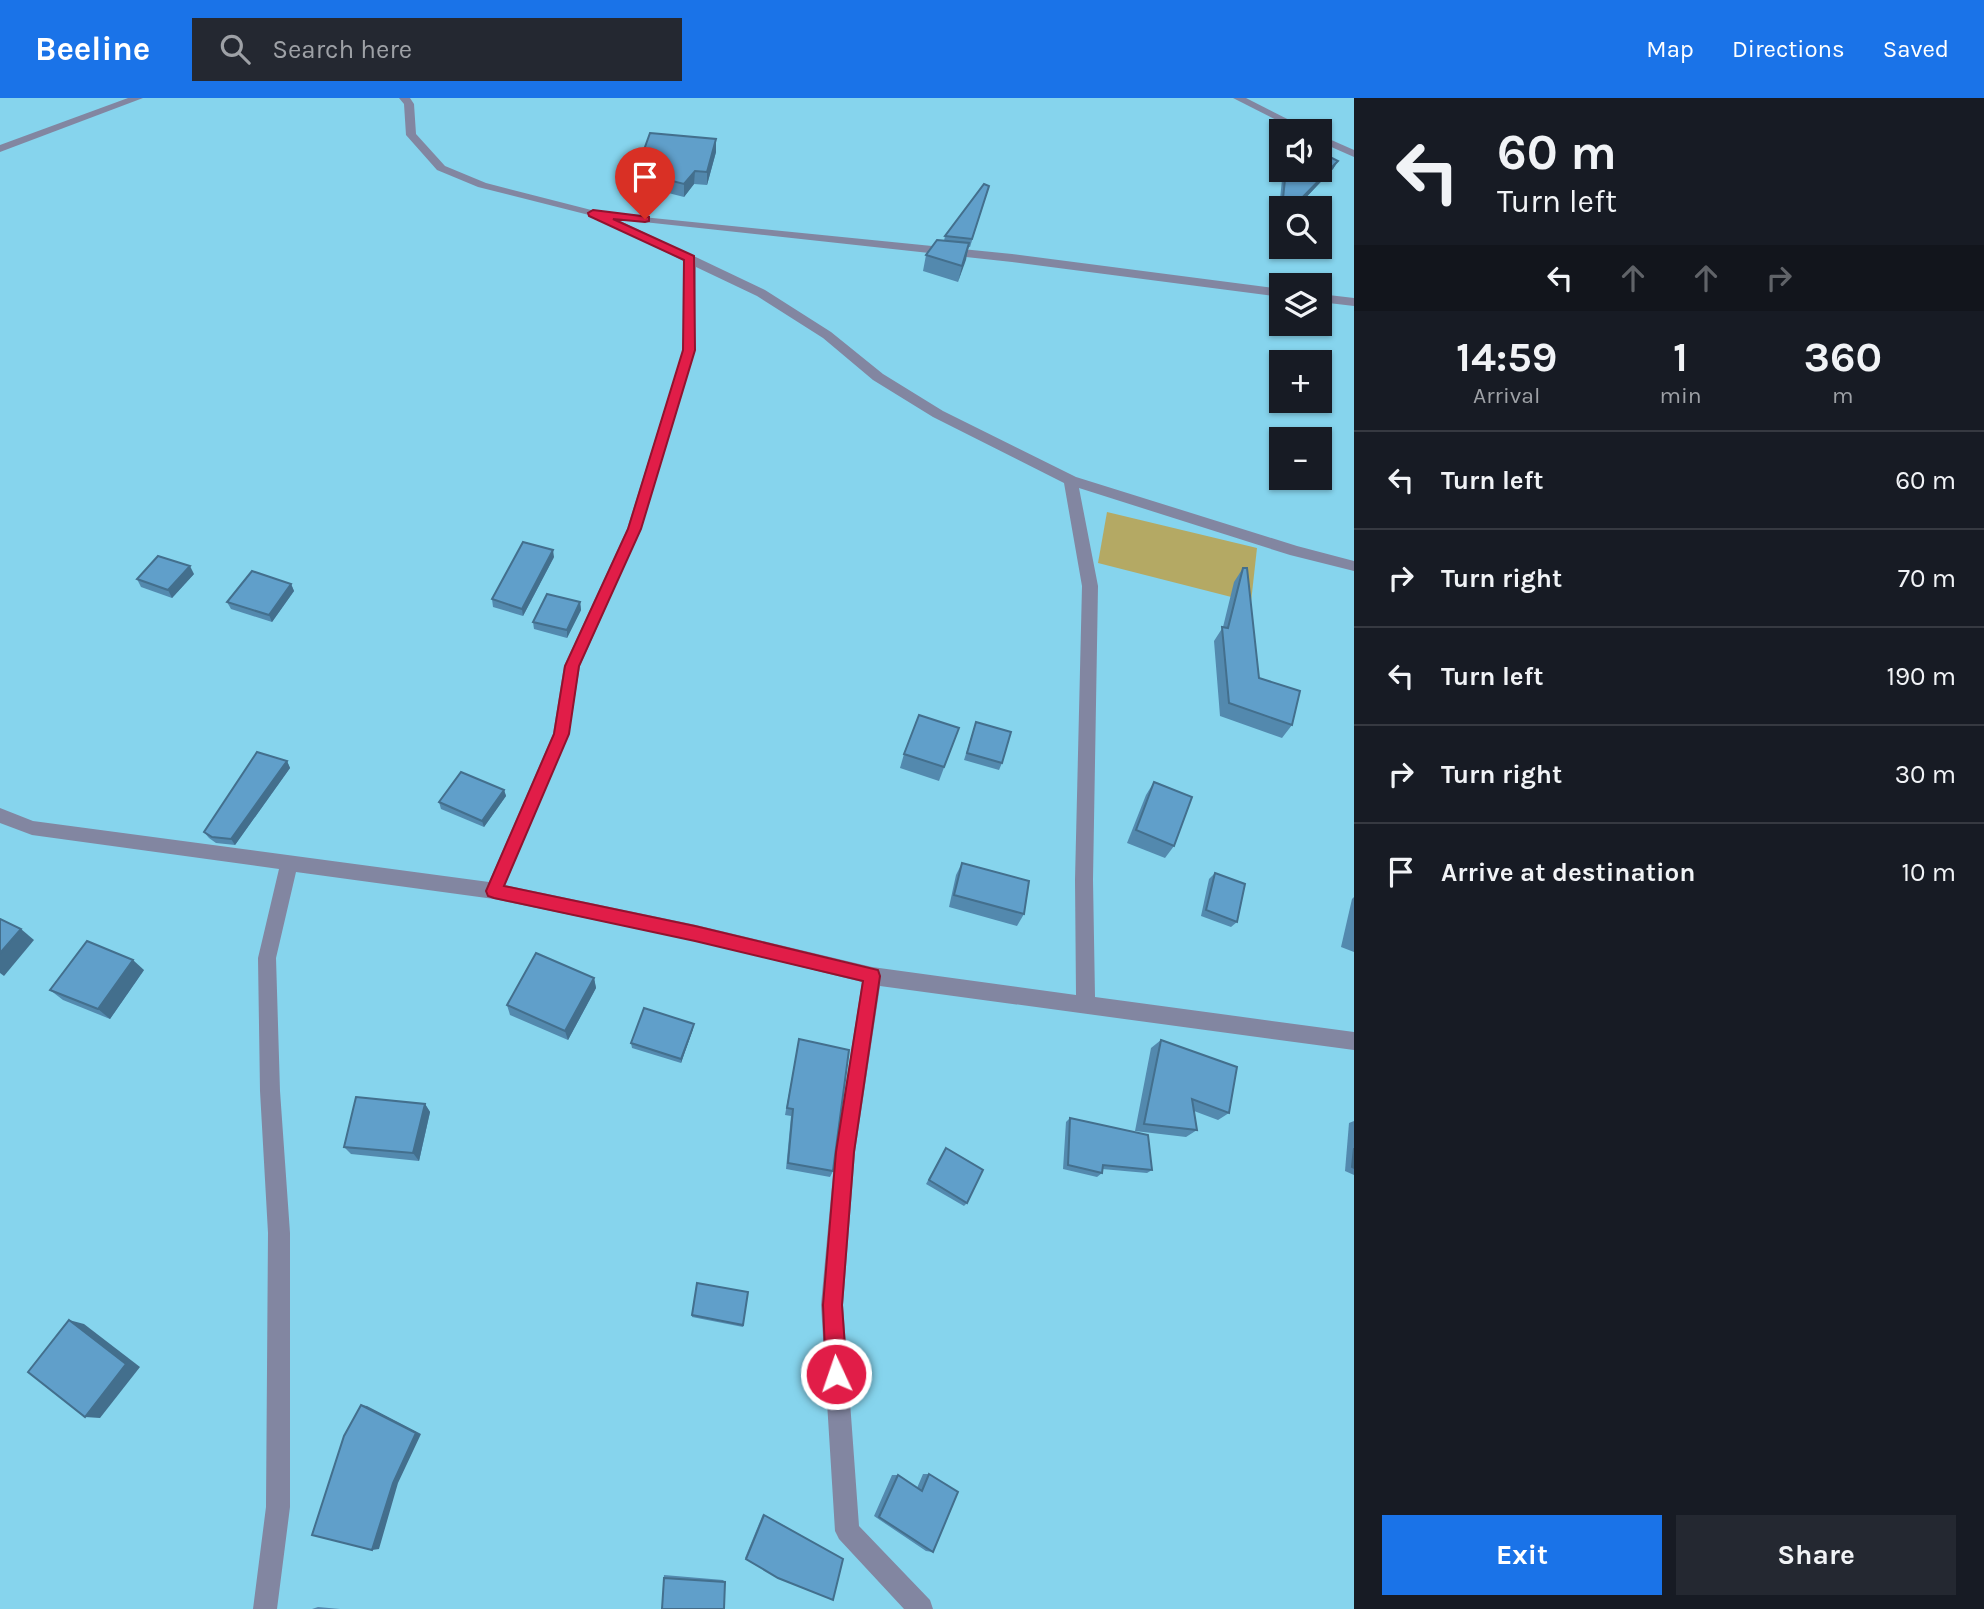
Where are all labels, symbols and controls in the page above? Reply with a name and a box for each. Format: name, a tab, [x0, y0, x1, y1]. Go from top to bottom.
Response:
search box	[192, 18, 682, 81]
text: Beeline	[35, 30, 150, 68]
icon: search	[216, 30, 254, 68]
text: Search here	[272, 34, 412, 65]
text: Map	[1646, 35, 1694, 63]
text: Directions	[1732, 35, 1845, 63]
text: Saved	[1883, 35, 1949, 63]
map controls	[1269, 119, 1332, 490]
button: sound	[1269, 119, 1332, 182]
text: 60 m	[1497, 124, 1617, 181]
icon: left	[1382, 126, 1473, 217]
pin	[615, 147, 675, 219]
icon: arrive	[626, 158, 664, 196]
text: Turn left	[1497, 183, 1617, 220]
button: search	[1269, 196, 1332, 259]
icon: left	[1541, 259, 1579, 297]
icon: ahead	[1614, 259, 1652, 297]
icon: ahead	[1687, 259, 1725, 297]
icon: right	[1760, 259, 1798, 297]
button: layers	[1269, 273, 1332, 336]
text: 14:59	[1456, 332, 1557, 382]
text: 1	[1673, 332, 1688, 382]
text: 360	[1804, 332, 1882, 382]
button: +	[1269, 350, 1332, 413]
text: Arrival	[1473, 382, 1540, 409]
text: min	[1659, 382, 1702, 409]
text: m	[1832, 382, 1854, 409]
button: −	[1269, 427, 1332, 490]
icon: left	[1382, 461, 1420, 499]
text: Turn left	[1441, 465, 1543, 496]
text: 60 m	[1895, 465, 1956, 496]
icon: right	[1382, 559, 1420, 597]
text: Turn right	[1441, 563, 1562, 594]
text: 70 m	[1898, 563, 1956, 594]
icon: left	[1382, 657, 1420, 695]
text: Turn left	[1441, 661, 1543, 692]
text: 190 m	[1886, 661, 1956, 692]
icon: right	[1382, 755, 1420, 793]
text: Turn right	[1441, 759, 1562, 790]
text: 30 m	[1895, 759, 1956, 790]
icon: arrive	[1382, 853, 1420, 891]
text: Arrive at destination	[1441, 857, 1695, 888]
text: 10 m	[1901, 857, 1956, 888]
position arrow	[799, 1337, 873, 1411]
button: Exit	[1382, 1515, 1662, 1595]
button: Share	[1676, 1515, 1956, 1595]

